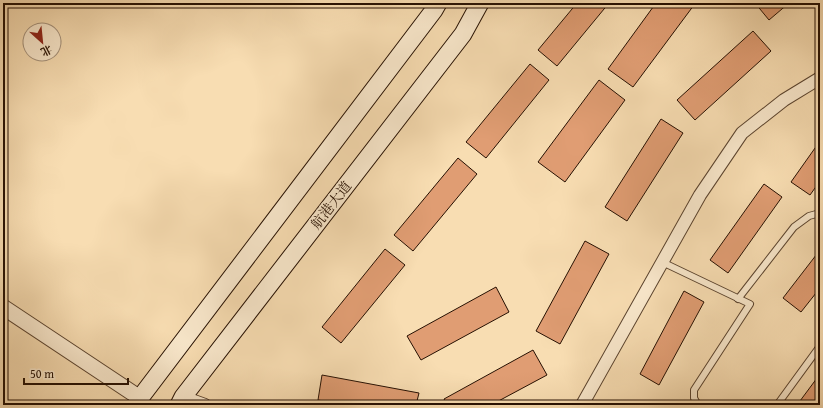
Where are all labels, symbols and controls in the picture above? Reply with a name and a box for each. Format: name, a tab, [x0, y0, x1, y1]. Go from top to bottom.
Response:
north arrow	[22, 22, 62, 62]
text: 北	[38, 41, 55, 61]
street label: 航港大道	[306, 177, 356, 233]
scale bar	[24, 360, 128, 386]
text: 50 m	[30, 365, 54, 382]

